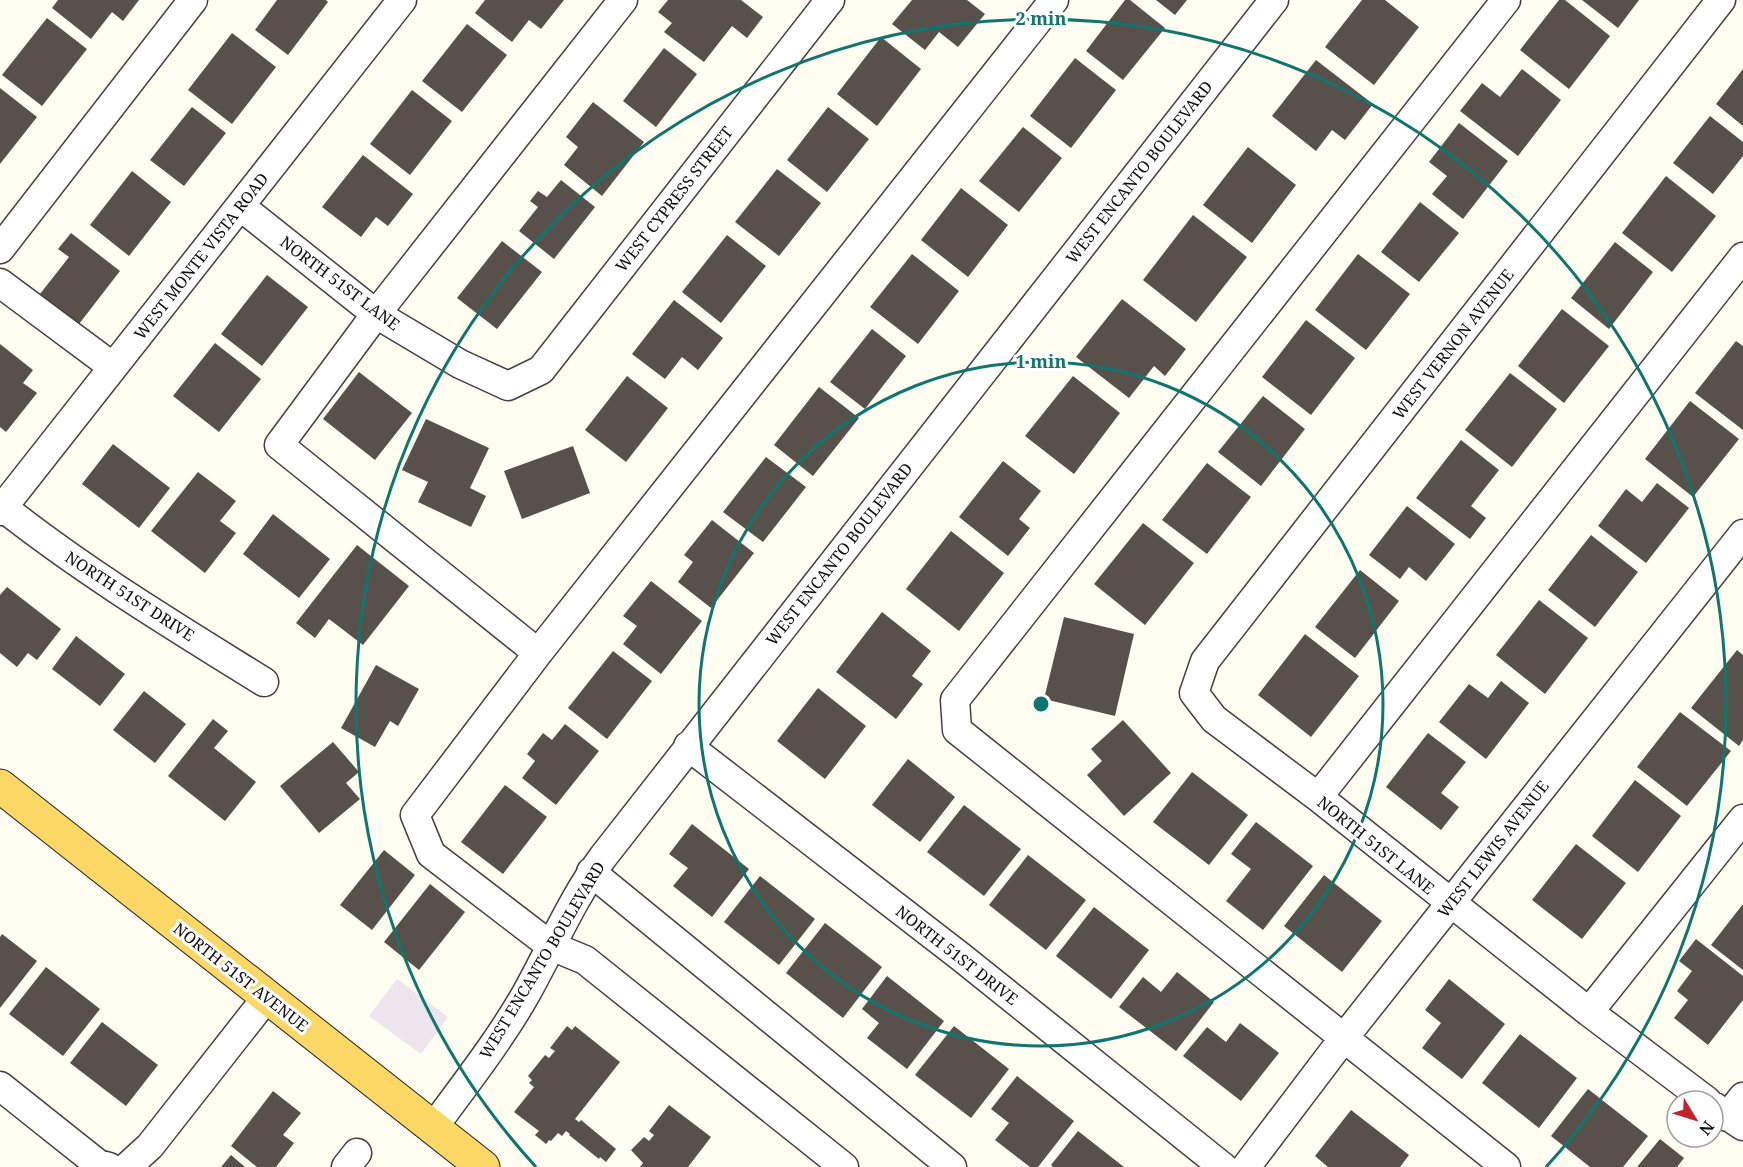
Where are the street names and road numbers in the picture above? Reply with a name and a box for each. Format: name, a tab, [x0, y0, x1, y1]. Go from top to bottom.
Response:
street label: WEST ENCANTO BOULEVARD	[1061, 76, 1217, 268]
street label: WEST CYPRESS STREET	[610, 122, 738, 276]
street label: WEST MONTE VISTA ROAD	[129, 168, 273, 344]
street label: NORTH 51ST LANE	[276, 231, 404, 335]
street label: WEST VERNON AVENUE	[1387, 264, 1519, 424]
street label: WEST ENCANTO BOULEVARD	[761, 458, 917, 650]
street label: NORTH 51ST DRIVE	[61, 546, 199, 646]
street label: WEST LEWIS AVENUE	[1432, 776, 1554, 922]
street label: NORTH 51ST LANE	[1313, 791, 1439, 899]
street label: WEST ENCANTO BOULEVARD	[474, 857, 610, 1063]
street label: NORTH 51ST DRIVE	[891, 900, 1023, 1010]
street label: NORTH 51ST AVENUE	[169, 917, 313, 1037]

